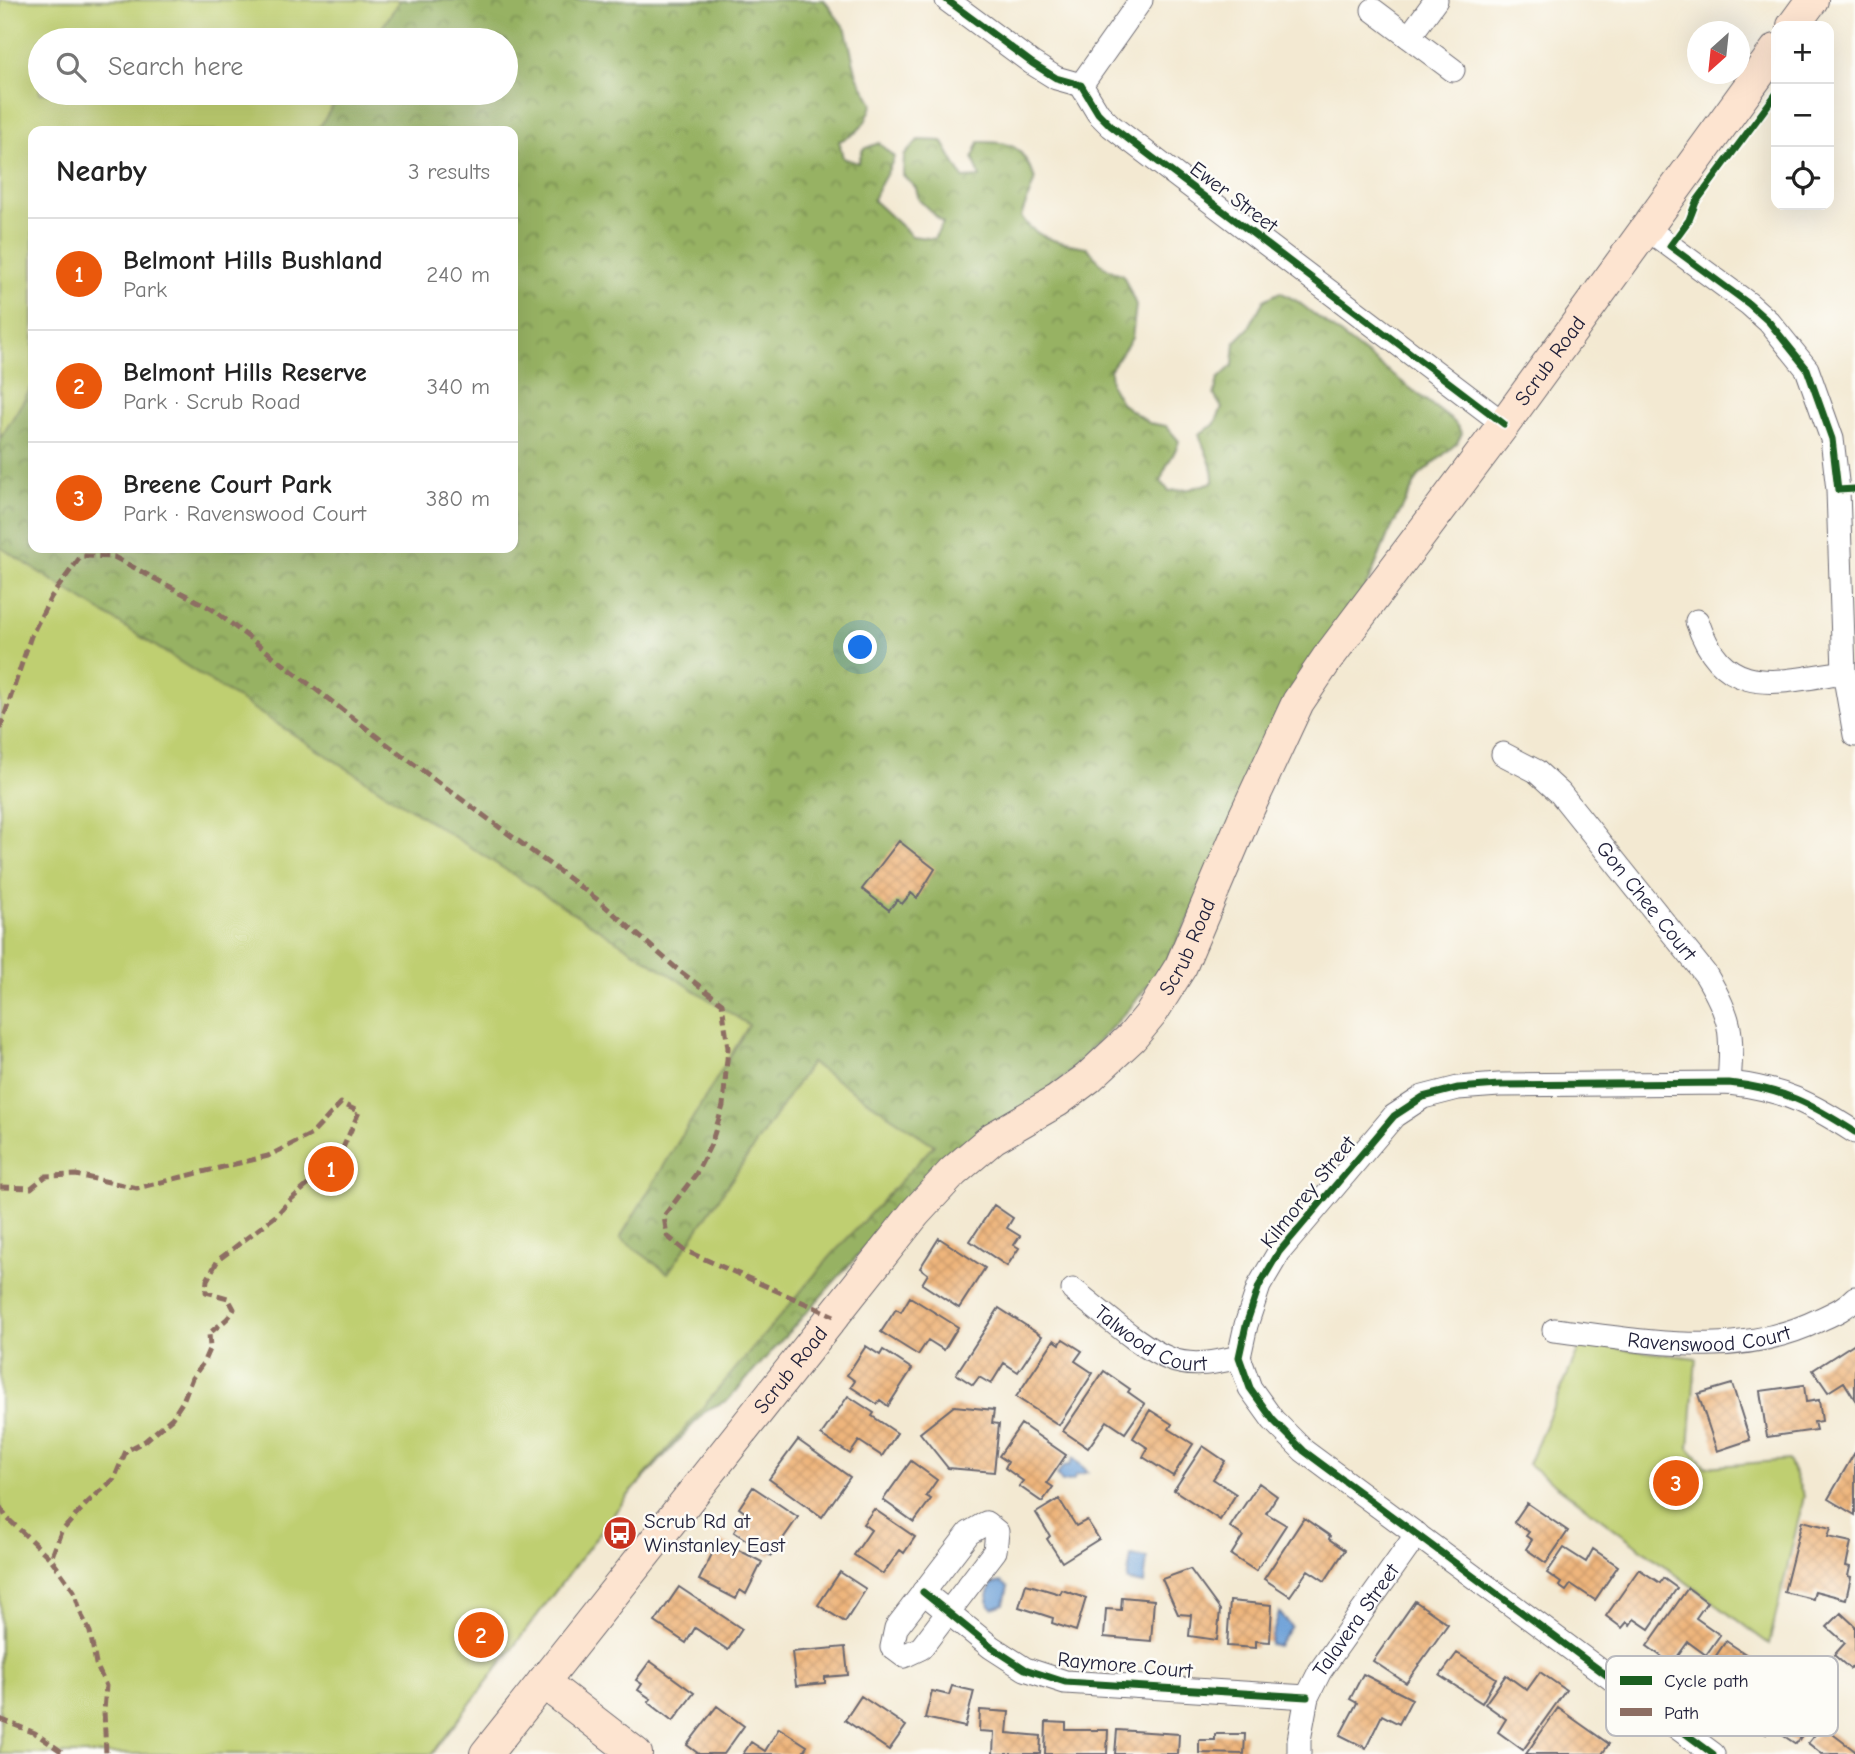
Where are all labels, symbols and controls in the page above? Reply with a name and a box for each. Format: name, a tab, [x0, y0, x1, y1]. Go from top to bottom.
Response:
north arrow	[1687, 21, 1750, 84]
map controls	[1771, 21, 1834, 210]
button: +	[1771, 21, 1834, 84]
search box	[28, 28, 518, 105]
icon: search	[52, 48, 90, 86]
text: Search here	[108, 52, 243, 82]
button: −	[1771, 84, 1834, 147]
button: locate	[1771, 147, 1834, 210]
text: Nearby	[56, 154, 147, 189]
street label: Ewer Street	[1186, 156, 1283, 238]
text: 3 results	[408, 158, 490, 185]
text: Belmont Hills Bushland	[123, 246, 382, 276]
text: 1	[74, 261, 84, 288]
text: 240 m	[426, 261, 490, 288]
text: Park	[123, 276, 167, 303]
street label: Scrub Road	[1510, 311, 1590, 410]
text: Belmont Hills Reserve	[123, 358, 367, 388]
text: 2	[73, 373, 85, 400]
text: 340 m	[427, 373, 490, 400]
text: Park · Scrub Road	[123, 388, 301, 415]
text: Breene Court Park	[123, 470, 332, 500]
text: 3	[73, 485, 85, 512]
text: 380 m	[426, 485, 490, 512]
text: Park · Ravenswood Court	[123, 500, 366, 527]
your location	[843, 630, 877, 664]
street label: Gon Chee Court	[1591, 836, 1702, 966]
street label: Scrub Road	[1154, 895, 1220, 1000]
street label: Kilmorey Street	[1256, 1130, 1361, 1253]
pin: 1	[308, 1143, 354, 1195]
street label: Talwood Court	[1090, 1300, 1209, 1376]
street label: Ravenswood Court	[1626, 1320, 1794, 1356]
street label: Scrub Road	[749, 1322, 832, 1418]
pin: 3	[1653, 1457, 1699, 1509]
place label: Scrub Rd at Winstanley East	[644, 1509, 786, 1557]
bus stop icon: Scrub Rd at Winstanley East	[601, 1514, 639, 1552]
street label: Talavera Street	[1308, 1558, 1405, 1681]
pin: 2	[458, 1609, 504, 1661]
street label: Raymore Court	[1056, 1647, 1195, 1683]
legend	[1606, 1656, 1838, 1736]
text: Cycle path	[1664, 1670, 1749, 1692]
text: Path	[1664, 1702, 1699, 1724]

